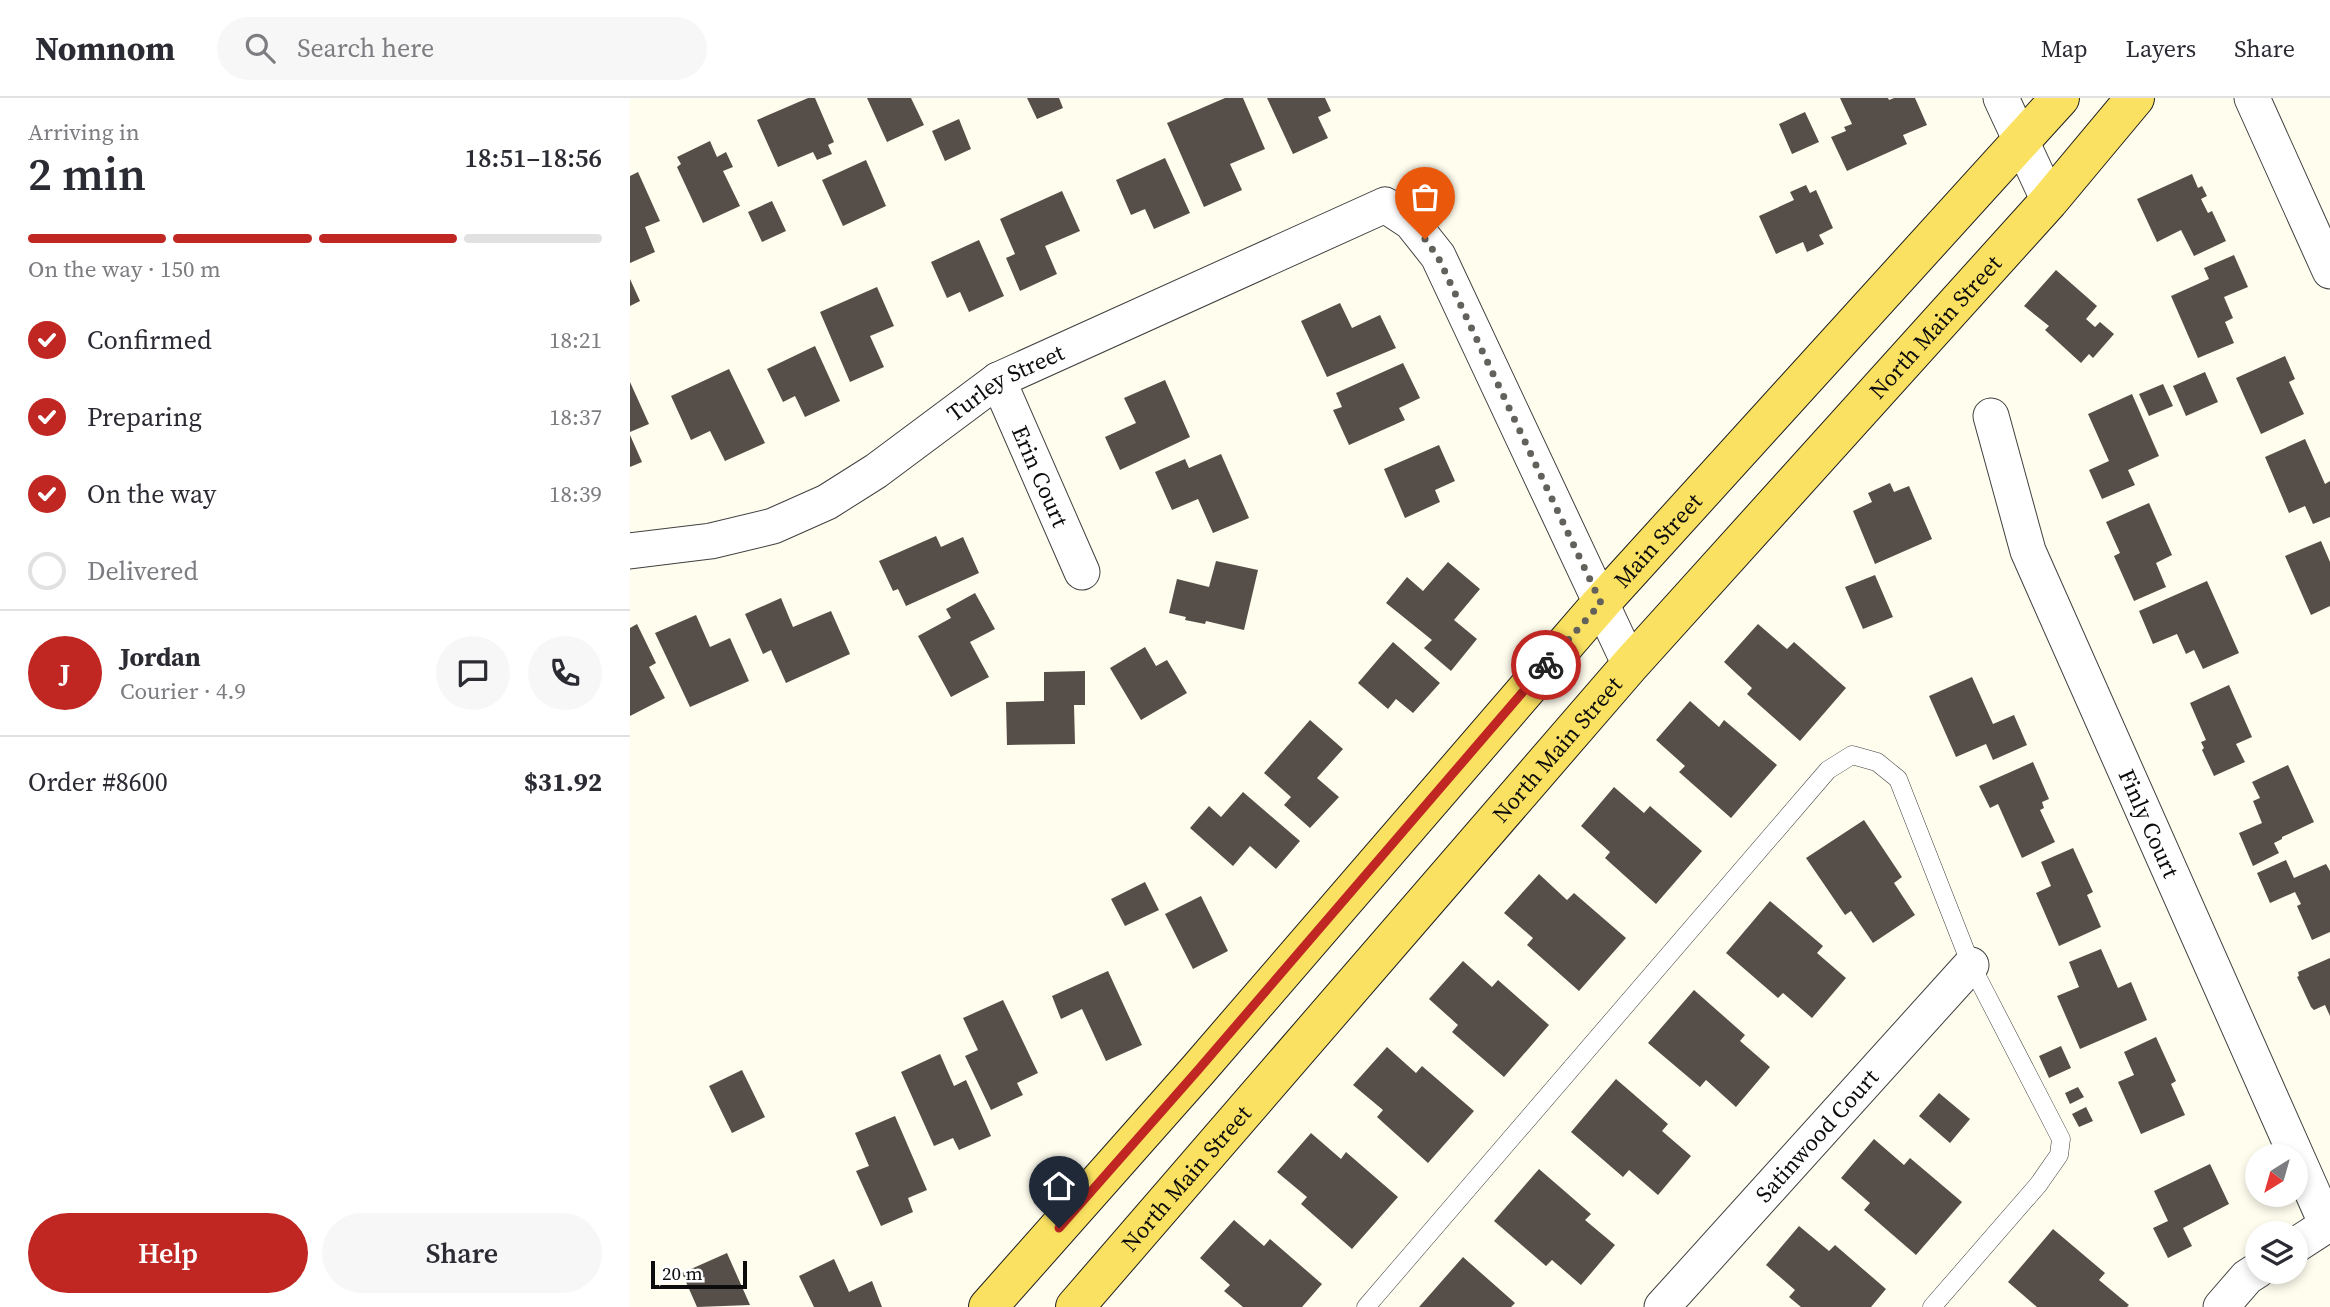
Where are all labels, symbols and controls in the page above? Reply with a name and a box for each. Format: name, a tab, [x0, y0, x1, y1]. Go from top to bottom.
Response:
search box	[217, 17, 707, 80]
text: Nomnom	[35, 26, 175, 71]
icon: search	[241, 29, 279, 67]
text: Search here	[297, 30, 434, 66]
text: Map	[2041, 32, 2088, 65]
text: Layers	[2126, 32, 2196, 65]
text: Share	[2234, 32, 2295, 65]
text: Arriving in	[28, 116, 140, 148]
text: 18:51–18:56	[465, 140, 602, 176]
text: 2 min	[28, 142, 146, 205]
pin	[1395, 167, 1455, 239]
icon: bag	[1406, 178, 1444, 216]
street label: North Main Street	[1862, 248, 2009, 406]
text: On the way · 150 m	[28, 253, 221, 285]
icon: check	[28, 321, 66, 359]
text: Confirmed	[87, 322, 212, 358]
text: 18:21	[549, 324, 602, 356]
street label: Turley Street	[940, 336, 1070, 429]
icon: check	[28, 398, 66, 436]
text: Preparing	[87, 399, 202, 435]
text: 18:37	[549, 401, 602, 433]
street label: Erin Court	[1004, 420, 1077, 532]
icon: check	[28, 475, 66, 513]
text: On the way	[87, 476, 216, 512]
text: 18:39	[549, 478, 602, 510]
street label: Main Street	[1606, 486, 1710, 595]
text: Delivered	[87, 553, 198, 589]
courier	[1511, 630, 1581, 700]
button: chat	[436, 636, 510, 710]
button: phone	[528, 636, 602, 710]
text: Jordan	[120, 639, 201, 675]
icon: bike	[1527, 646, 1565, 684]
text: J	[60, 655, 70, 691]
street label: North Main Street	[1485, 669, 1630, 829]
text: Courier · 4.9	[120, 675, 246, 707]
text: Order #8600	[28, 764, 168, 800]
text: $31.92	[524, 764, 602, 800]
street label: Finly Court	[2111, 764, 2187, 883]
street label: Satinwood Court	[1748, 1061, 1886, 1209]
street label: North Main Street	[1114, 1098, 1259, 1258]
north arrow	[2245, 1144, 2308, 1208]
map controls	[2245, 1144, 2308, 1284]
pin	[1029, 1156, 1089, 1228]
icon: home	[1040, 1167, 1078, 1205]
button: Help	[28, 1213, 308, 1293]
button: Share	[322, 1213, 602, 1293]
button: layers	[2245, 1221, 2308, 1284]
scale bar	[651, 1258, 747, 1290]
text: 20 m	[662, 1260, 703, 1286]

